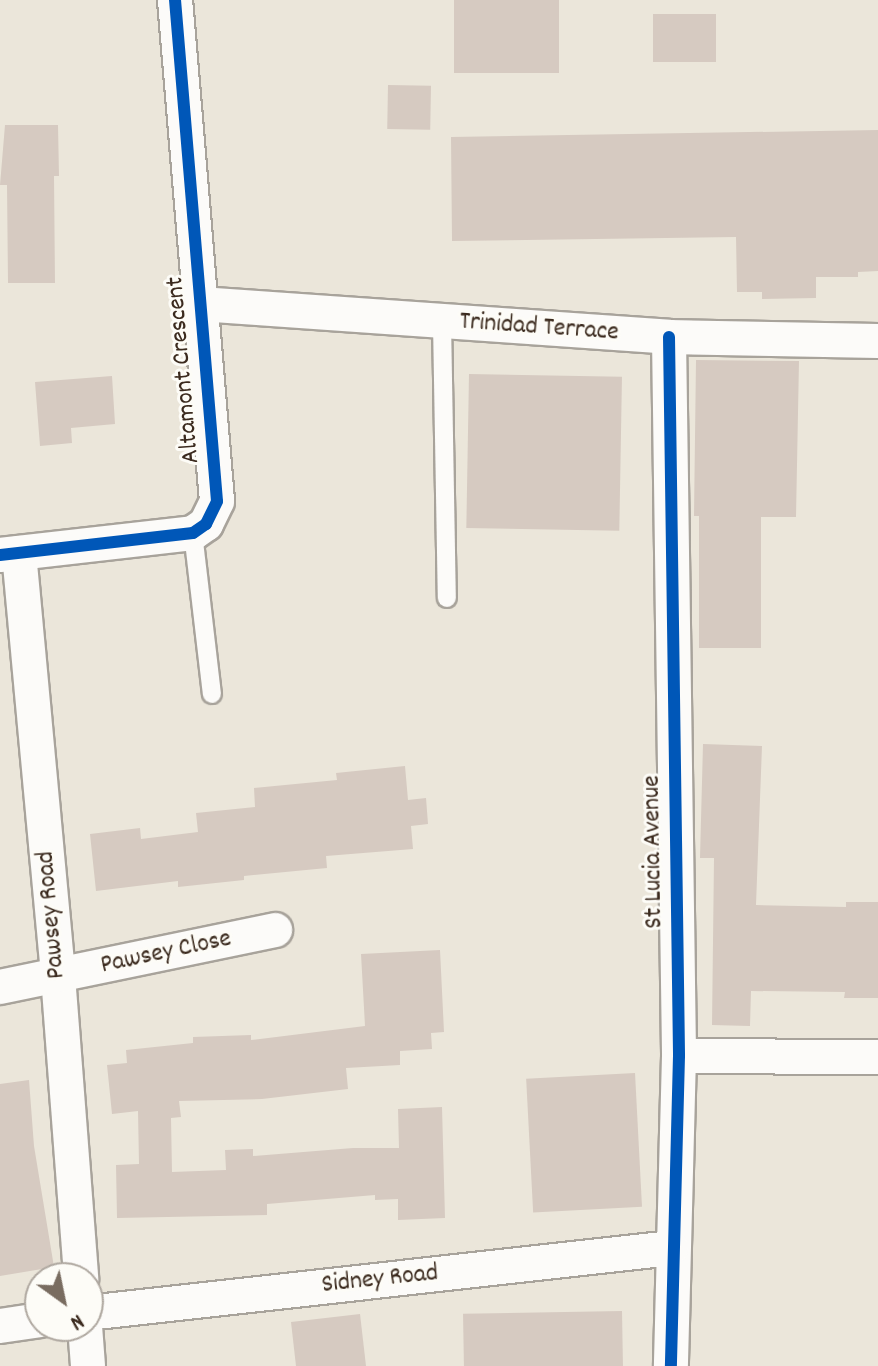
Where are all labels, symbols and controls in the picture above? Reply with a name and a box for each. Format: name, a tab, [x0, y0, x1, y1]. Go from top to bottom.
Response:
street label: Altamont Crescent	[160, 275, 208, 465]
street label: Trinidad Terrace	[458, 307, 620, 349]
street label: St Lucia Avenue	[637, 775, 671, 929]
street label: Pawsey Road	[31, 850, 73, 980]
street label: Pawsey Close	[98, 924, 234, 982]
street label: Sidney Road	[320, 1258, 440, 1302]
north arrow	[24, 1262, 104, 1342]
text: N	[63, 1305, 89, 1337]

